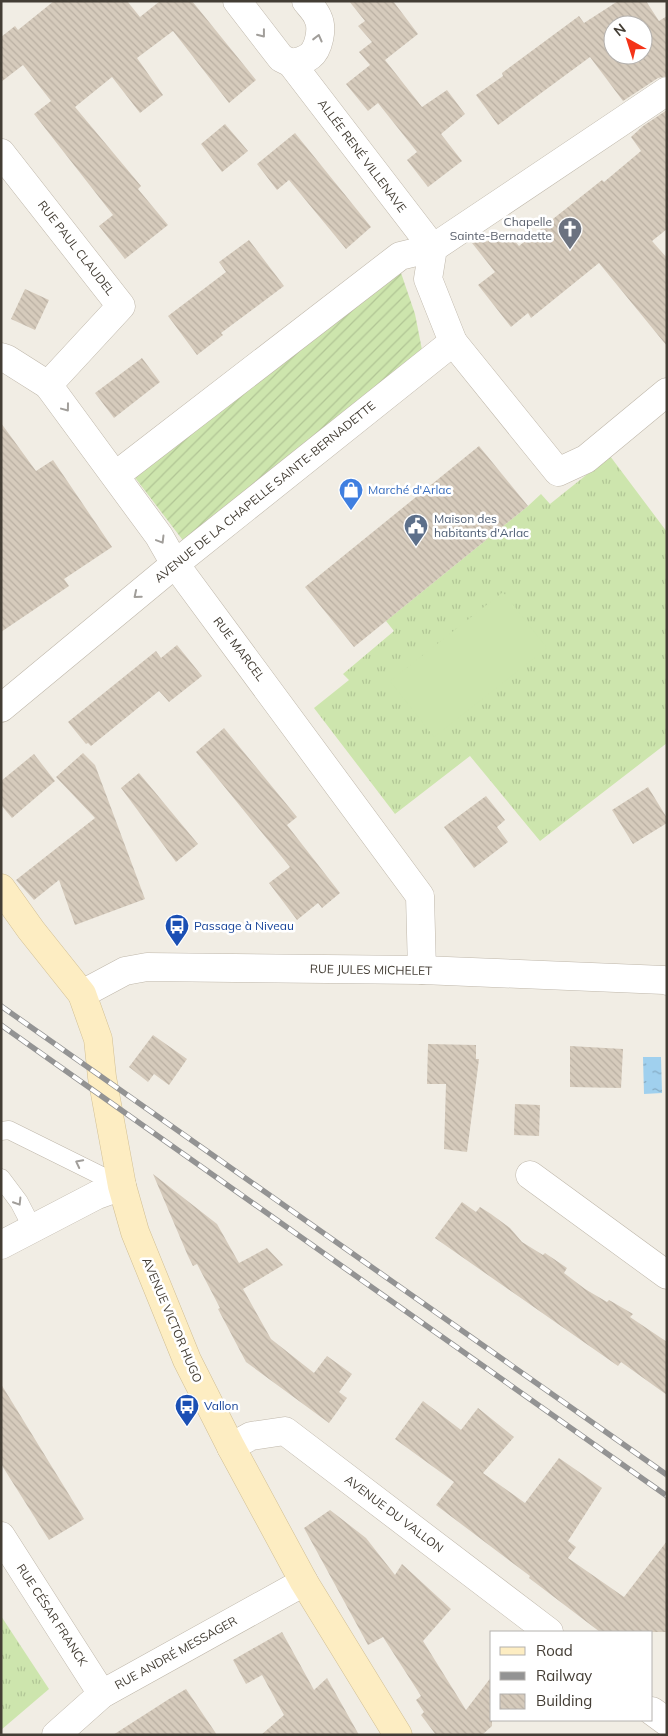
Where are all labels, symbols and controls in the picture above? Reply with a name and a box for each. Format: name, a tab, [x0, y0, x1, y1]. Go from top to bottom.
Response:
north arrow	[603, 15, 653, 65]
text: N	[610, 20, 630, 40]
one-way arrow	[257, 28, 265, 37]
one-way arrow	[312, 33, 323, 42]
street label: ALLÉE RENÉ VILLENAVE	[315, 96, 410, 215]
street label: RUE PAUL CLAUDEL	[35, 197, 118, 298]
place label: Chapelle Sainte-Bernadette	[450, 214, 552, 243]
church icon: Chapelle Sainte-Bernadette	[557, 216, 583, 250]
street label: AVENUE DE LA CHAPELLE SAINTE-BERNADETTE	[151, 398, 378, 586]
one-way arrow	[60, 402, 69, 412]
shop icon: Marché d'Arlac	[338, 477, 364, 511]
place label: Marché d'Arlac	[368, 482, 451, 497]
place label: Maison des habitants d'Arlac	[434, 511, 529, 540]
public building icon: Maison des habitants d'Arlac	[403, 513, 429, 547]
one-way arrow	[155, 534, 165, 543]
one-way arrow	[134, 589, 143, 598]
street label: RUE MARCEL	[210, 614, 269, 684]
bus stop icon: Passage à Niveau	[164, 913, 190, 947]
place label: Passage à Niveau	[194, 918, 294, 933]
street label: RUE JULES MICHELET	[310, 961, 433, 978]
one-way arrow	[75, 1159, 84, 1169]
one-way arrow	[12, 1197, 22, 1206]
street label: AVENUE VICTOR HUGO	[139, 1255, 206, 1385]
bus stop icon: Vallon	[174, 1393, 200, 1427]
place label: Vallon	[204, 1398, 238, 1413]
street label: AVENUE DU VALLON	[342, 1472, 447, 1556]
street label: RUE CÉSAR FRANCK	[14, 1561, 91, 1669]
street label: RUE ANDRÉ MESSAGER	[112, 1613, 240, 1692]
legend	[490, 1631, 653, 1721]
text: Road	[536, 1641, 573, 1660]
text: Railway	[536, 1666, 592, 1685]
text: Building	[536, 1691, 592, 1710]

